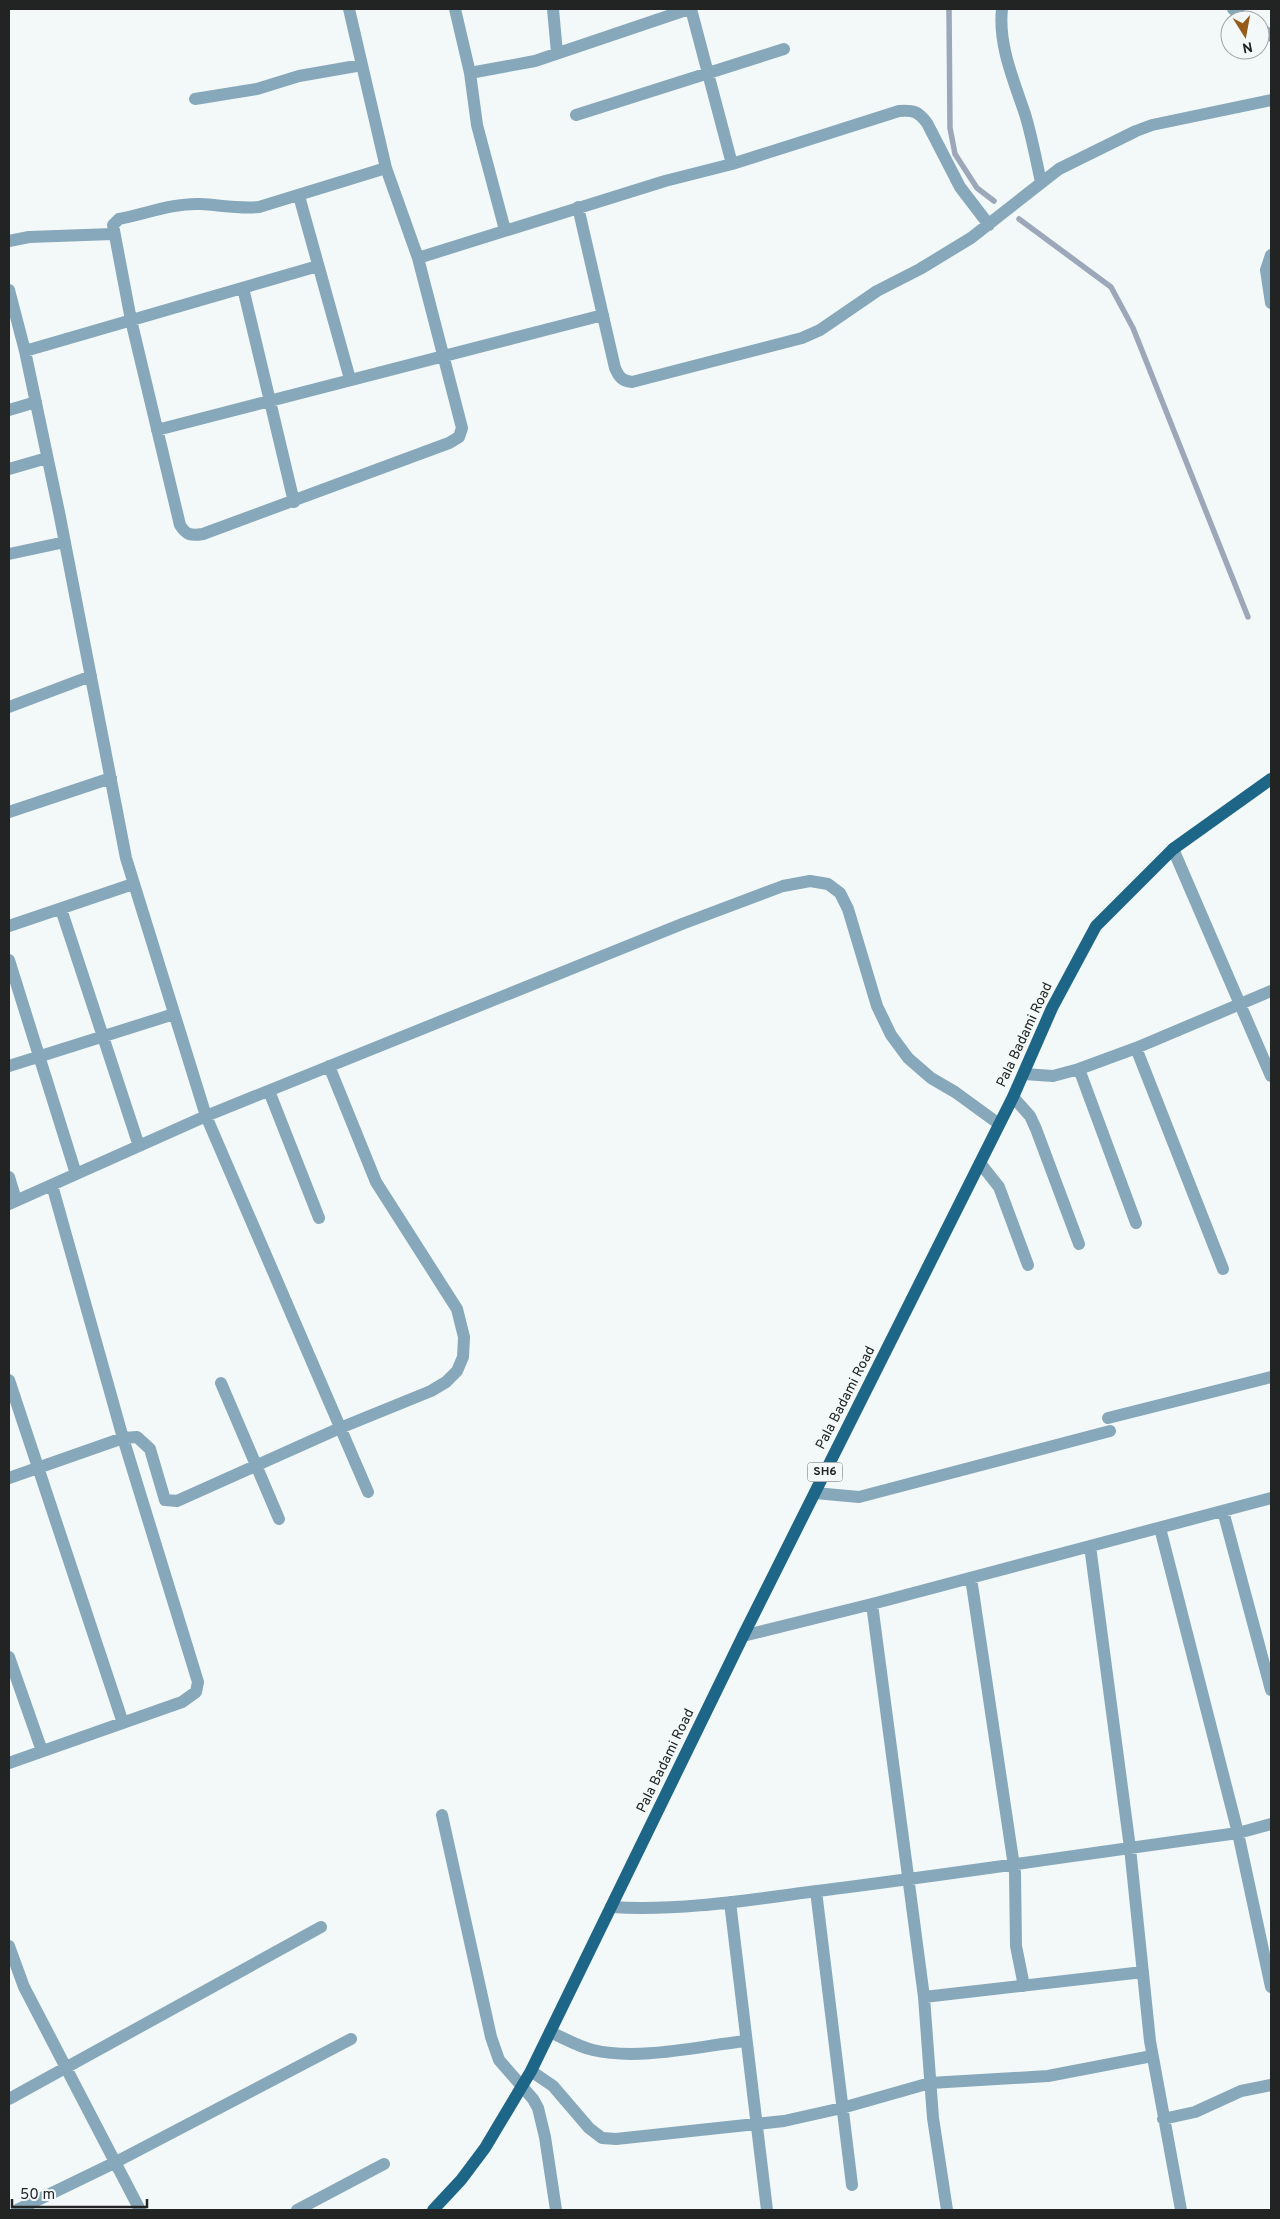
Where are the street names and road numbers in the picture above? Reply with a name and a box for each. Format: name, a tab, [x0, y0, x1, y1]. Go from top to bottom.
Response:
street label: Pala Badami Road	[993, 980, 1057, 1090]
street label: Pala Badami Road	[813, 1344, 879, 1452]
road number: SH6	[808, 1462, 842, 1481]
street label: Pala Badami Road	[633, 1706, 699, 1816]

